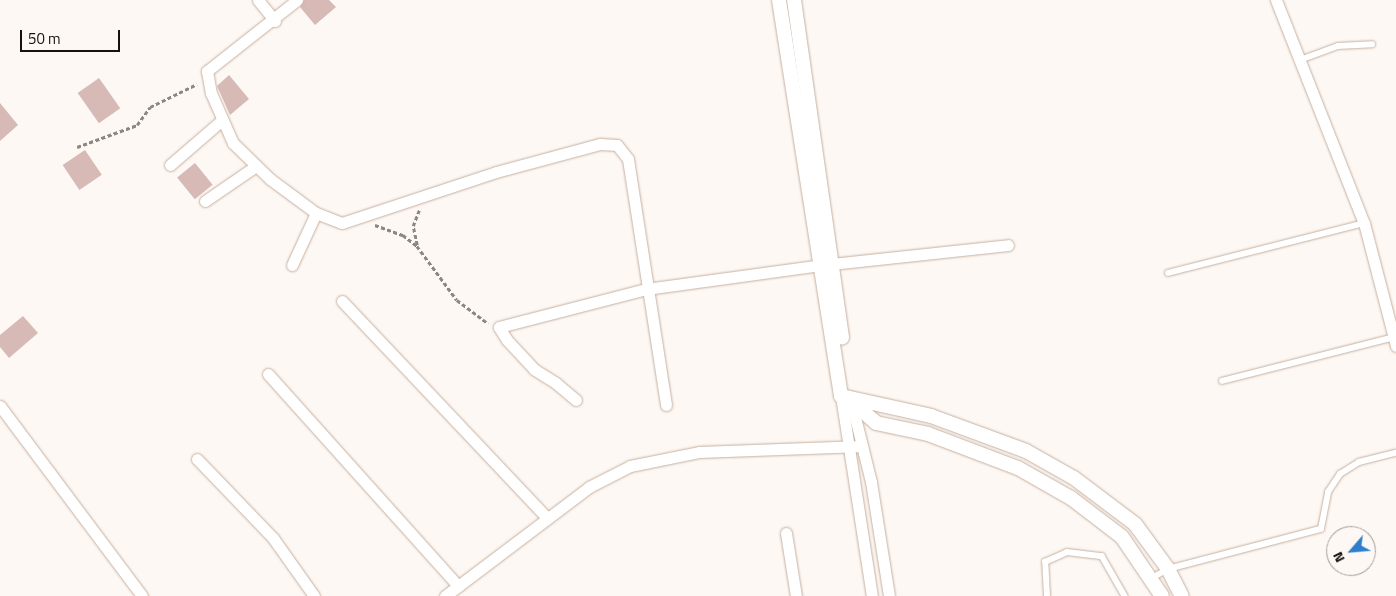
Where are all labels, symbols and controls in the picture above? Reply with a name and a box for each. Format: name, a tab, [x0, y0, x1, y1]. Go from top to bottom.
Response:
scale bar	[22, 20, 122, 52]
text: 50 m	[28, 27, 61, 50]
north arrow	[1326, 526, 1376, 576]
text: N	[1327, 549, 1350, 567]

